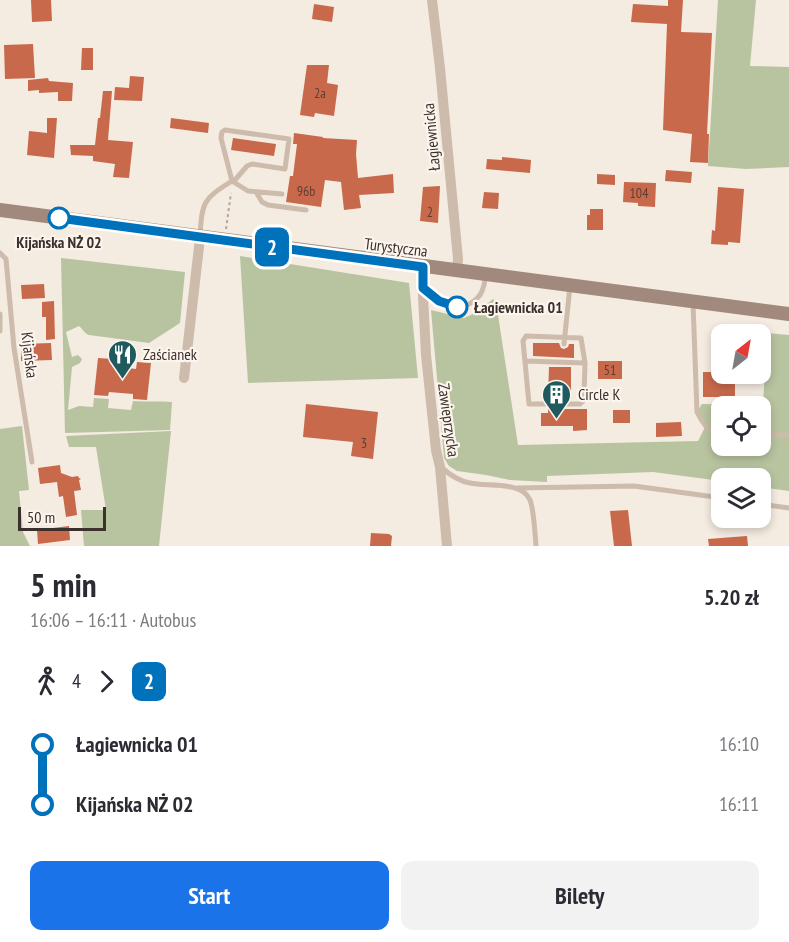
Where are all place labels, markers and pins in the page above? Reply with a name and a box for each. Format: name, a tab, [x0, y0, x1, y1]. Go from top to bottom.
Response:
marker: Kijańska NŻ 02	[48, 207, 70, 229]
place label: Kijańska NŻ 02	[16, 232, 102, 252]
marker: Łagiewnicka 01	[446, 296, 468, 318]
place label: Łagiewnicka 01	[474, 297, 563, 317]
restaurant icon: Zaścianek	[106, 338, 138, 380]
place label: Zaścianek	[143, 344, 198, 364]
building icon: Circle K	[541, 378, 573, 420]
place label: Circle K	[578, 384, 621, 404]

